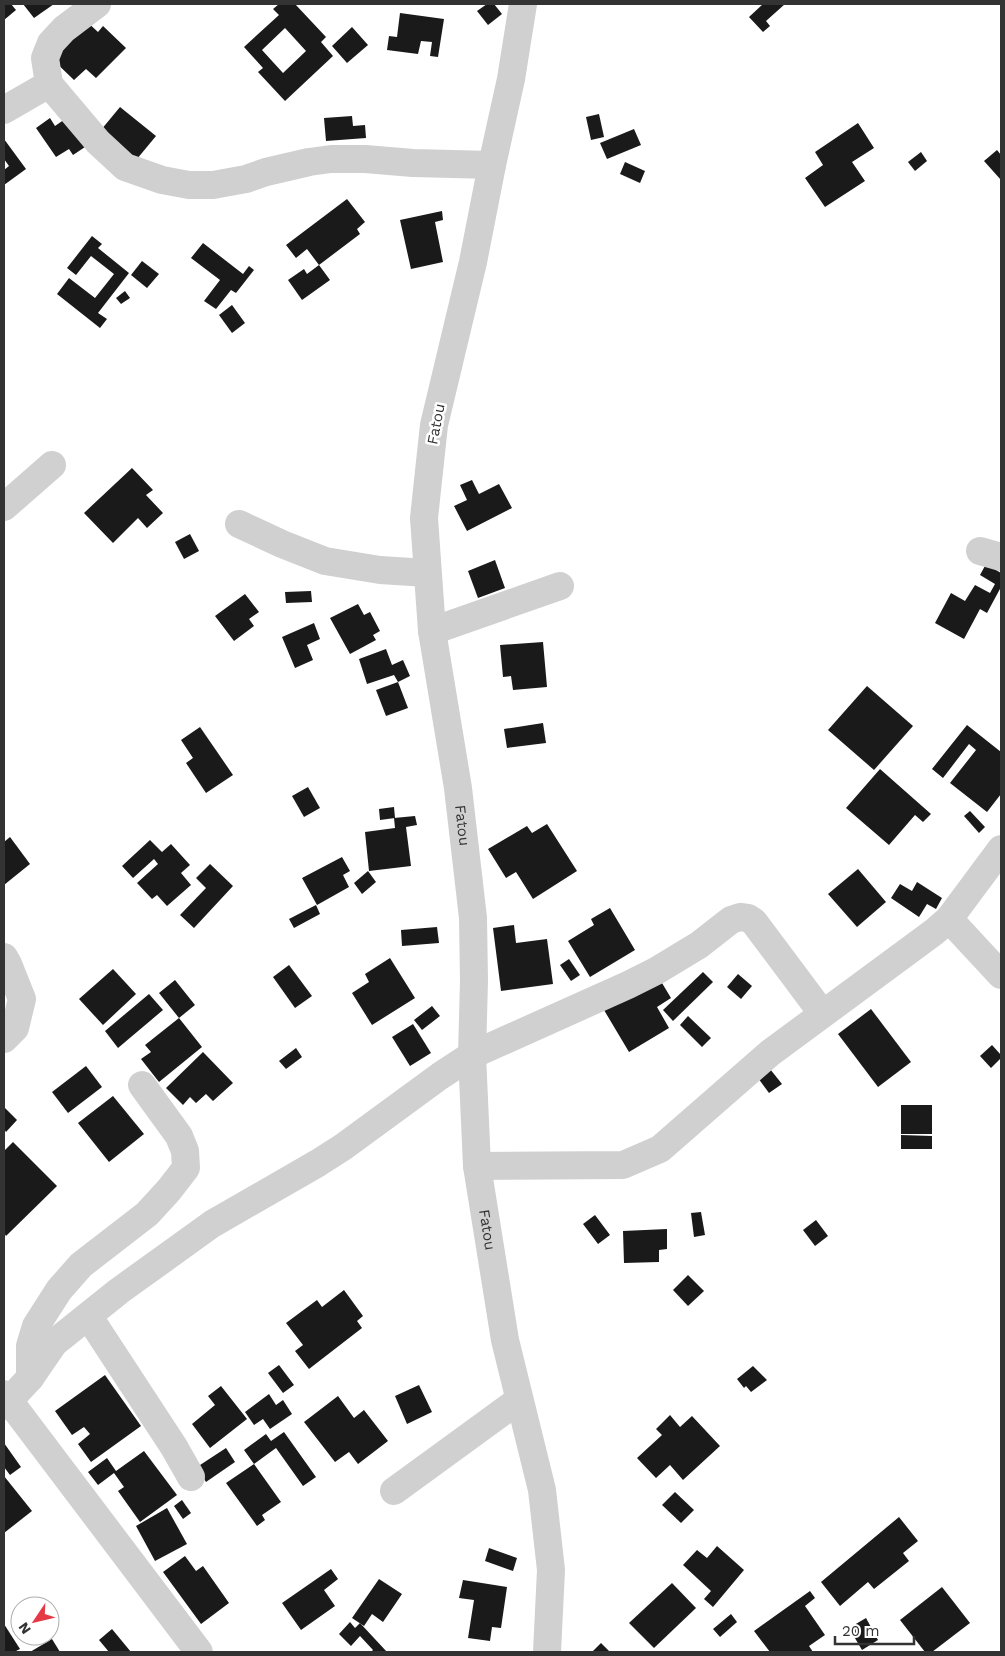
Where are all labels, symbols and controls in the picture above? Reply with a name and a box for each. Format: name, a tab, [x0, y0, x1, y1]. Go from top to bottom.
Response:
street label: Fatou	[423, 402, 449, 446]
street label: Fatou	[451, 804, 474, 847]
street label: Fatou	[475, 1208, 499, 1251]
north arrow	[10, 1596, 60, 1646]
scale bar	[835, 1614, 914, 1646]
text: N	[15, 1620, 34, 1637]
text: 20 m	[842, 1622, 880, 1640]

